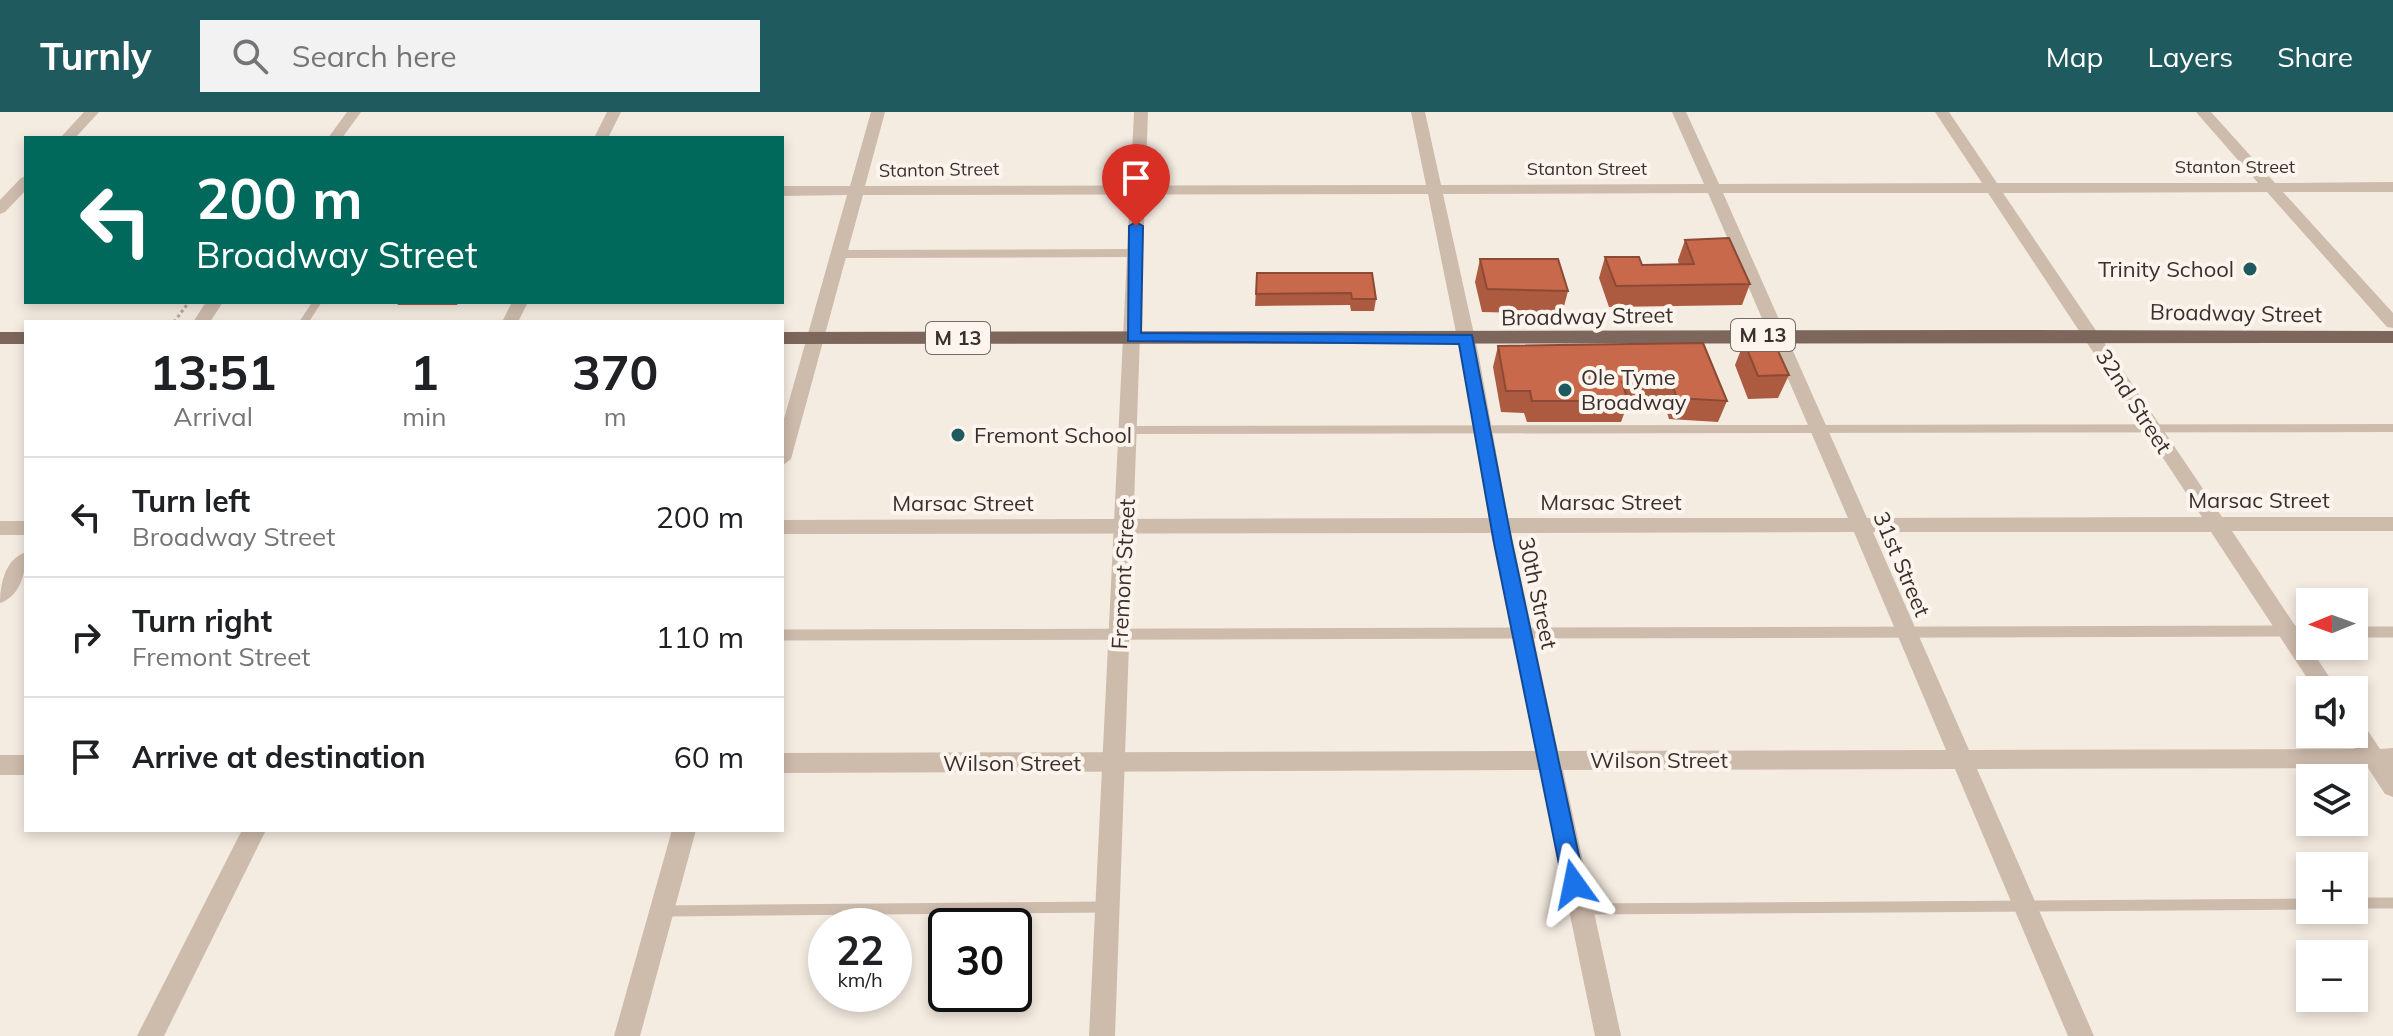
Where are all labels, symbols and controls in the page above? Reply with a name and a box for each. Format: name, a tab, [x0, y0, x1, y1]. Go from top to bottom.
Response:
search box	[200, 20, 760, 92]
text: Turnly	[40, 32, 152, 80]
icon: search	[228, 34, 272, 78]
text: Search here	[292, 37, 457, 75]
text: Map	[2046, 39, 2103, 74]
text: Layers	[2147, 39, 2233, 74]
text: Share	[2277, 39, 2353, 74]
pin	[1102, 144, 1170, 226]
street label: Stanton Street	[2175, 155, 2295, 178]
icon: arrive	[1114, 156, 1158, 200]
street label: Stanton Street	[879, 157, 999, 182]
street label: Stanton Street	[1527, 157, 1647, 180]
text: 200 m	[196, 163, 363, 233]
icon: left	[64, 168, 168, 272]
text: Broadway Street	[196, 232, 477, 277]
place label: Trinity School	[2098, 255, 2234, 283]
marker: Trinity School	[2241, 260, 2259, 278]
street label: Broadway Street	[2150, 298, 2323, 329]
street label: Broadway Street	[1501, 300, 1674, 331]
road number: M 13	[1731, 319, 1795, 351]
road number: M 13	[926, 322, 990, 354]
text: 13:51	[150, 342, 277, 402]
text: 1	[410, 342, 439, 402]
text: 370	[572, 342, 658, 402]
street label: 32nd Street	[2090, 343, 2178, 459]
place label: Ole Tyme Broadway	[1581, 363, 1687, 416]
marker: Ole Tyme Broadway	[1556, 381, 1574, 399]
text: Arrival	[173, 400, 253, 433]
text: min	[402, 400, 446, 433]
text: m	[604, 400, 627, 433]
place label: Fremont School	[974, 421, 1132, 449]
marker: Fremont School	[949, 426, 967, 444]
text: Turn left	[132, 482, 250, 520]
street label: Marsac Street	[2188, 486, 2330, 514]
street label: Marsac Street	[1540, 488, 1682, 516]
street label: Marsac Street	[892, 489, 1034, 517]
icon: left	[64, 495, 108, 539]
text: 200 m	[656, 498, 744, 536]
street label: Fremont Street	[1105, 498, 1141, 650]
street label: 31st Street	[1867, 507, 1937, 621]
text: Broadway Street	[132, 520, 335, 553]
street label: 30th Street	[1512, 535, 1564, 652]
north arrow	[2296, 588, 2368, 660]
map controls	[2296, 588, 2368, 1012]
text: Turn right	[132, 602, 272, 640]
icon: right	[64, 615, 108, 659]
text: 110 m	[656, 618, 744, 656]
text: Fremont Street	[132, 640, 310, 673]
button: sound	[2296, 676, 2368, 748]
icon: arrive	[64, 735, 108, 779]
text: Arrive at destination	[132, 738, 426, 776]
text: 60 m	[674, 738, 744, 776]
street label: Wilson Street	[1590, 746, 1728, 774]
street label: Wilson Street	[943, 749, 1081, 777]
button: layers	[2296, 764, 2368, 836]
position arrow	[1532, 842, 1616, 926]
button: +	[2296, 852, 2368, 924]
speed limit sign: 30	[928, 908, 1032, 1012]
text: 22	[836, 925, 884, 975]
button: −	[2296, 940, 2368, 1012]
text: km/h	[837, 967, 883, 992]

